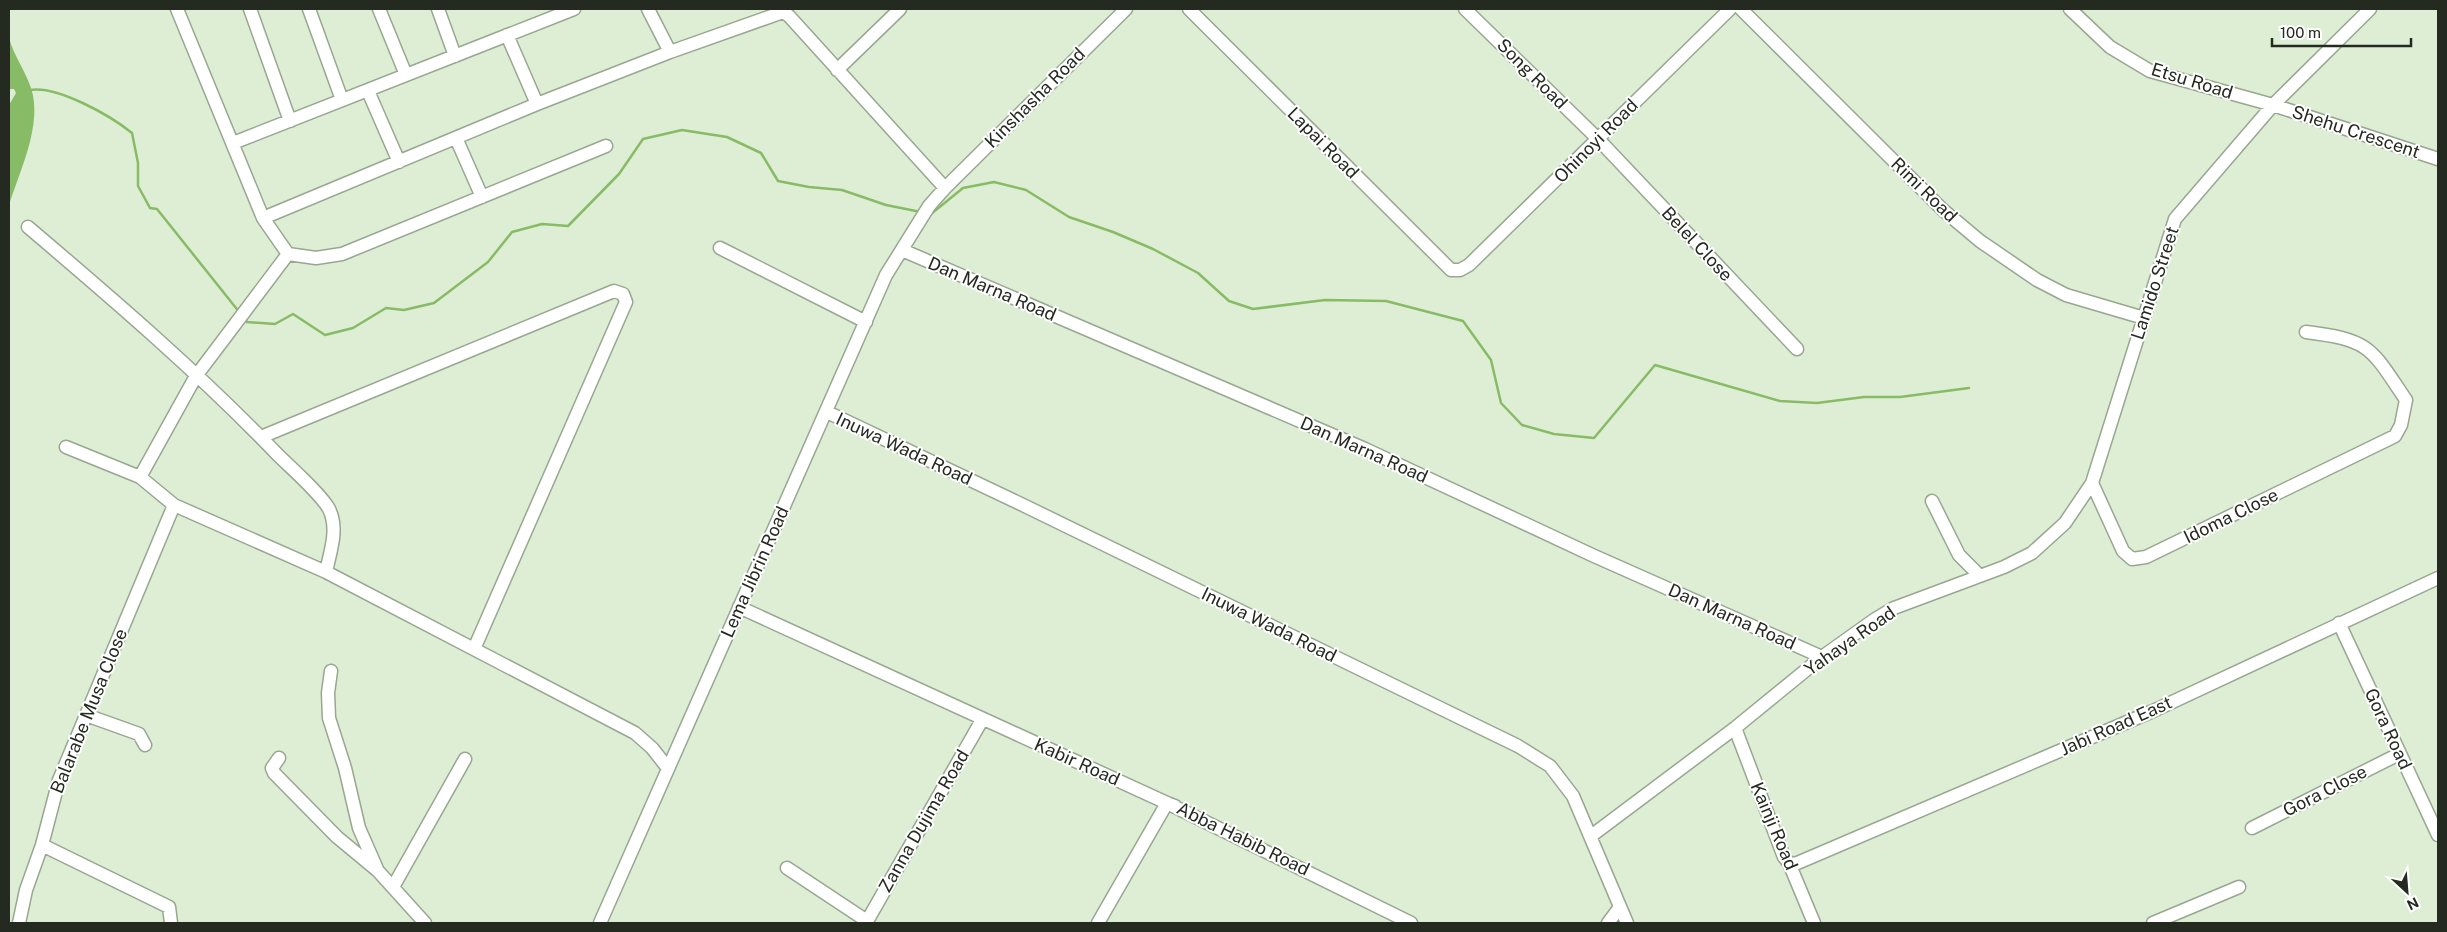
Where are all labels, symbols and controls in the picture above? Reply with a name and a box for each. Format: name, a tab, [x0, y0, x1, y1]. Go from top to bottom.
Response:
scale bar	[2272, 15, 2411, 47]
text: 100 m	[2280, 24, 2321, 41]
street label: Song Road	[1493, 34, 1572, 113]
street label: Kinshasha Road	[980, 43, 1089, 152]
street label: Etsu Road	[2149, 58, 2235, 103]
street label: Ohinoyi Road	[1549, 94, 1642, 187]
street label: Shehu Crescent	[2290, 101, 2423, 162]
street label: Lapai Road	[1283, 103, 1363, 183]
street label: Rimi Road	[1887, 153, 1962, 226]
street label: Belel Close	[1658, 202, 1737, 285]
street label: Lamido Street	[2126, 224, 2183, 342]
street label: Dan Marna Road	[925, 252, 1060, 325]
street label: Inuwa Wada Road	[833, 408, 976, 489]
street label: Dan Marna Road	[1297, 412, 1431, 487]
street label: Idoma Close	[2180, 484, 2281, 547]
street label: Lema Jibrin Road	[716, 503, 793, 641]
street label: Dan Marna Road	[1665, 579, 1799, 654]
street label: Inuwa Wada Road	[1198, 583, 1340, 666]
street label: Yahaya Road	[1800, 602, 1899, 680]
street label: Balarabe Musa Close	[46, 625, 131, 796]
street label: Gora Road	[2361, 685, 2416, 773]
street label: Jabi Road East	[2057, 691, 2175, 760]
street label: Kabir Road	[1031, 733, 1123, 790]
street label: Zanna Dujima Road	[874, 746, 973, 896]
street label: Gora Close	[2279, 760, 2370, 821]
street label: Kainji Road	[1747, 779, 1802, 873]
street label: Abba Habib Road	[1173, 797, 1313, 880]
north arrow	[2382, 867, 2432, 917]
text: N	[2404, 894, 2421, 913]

